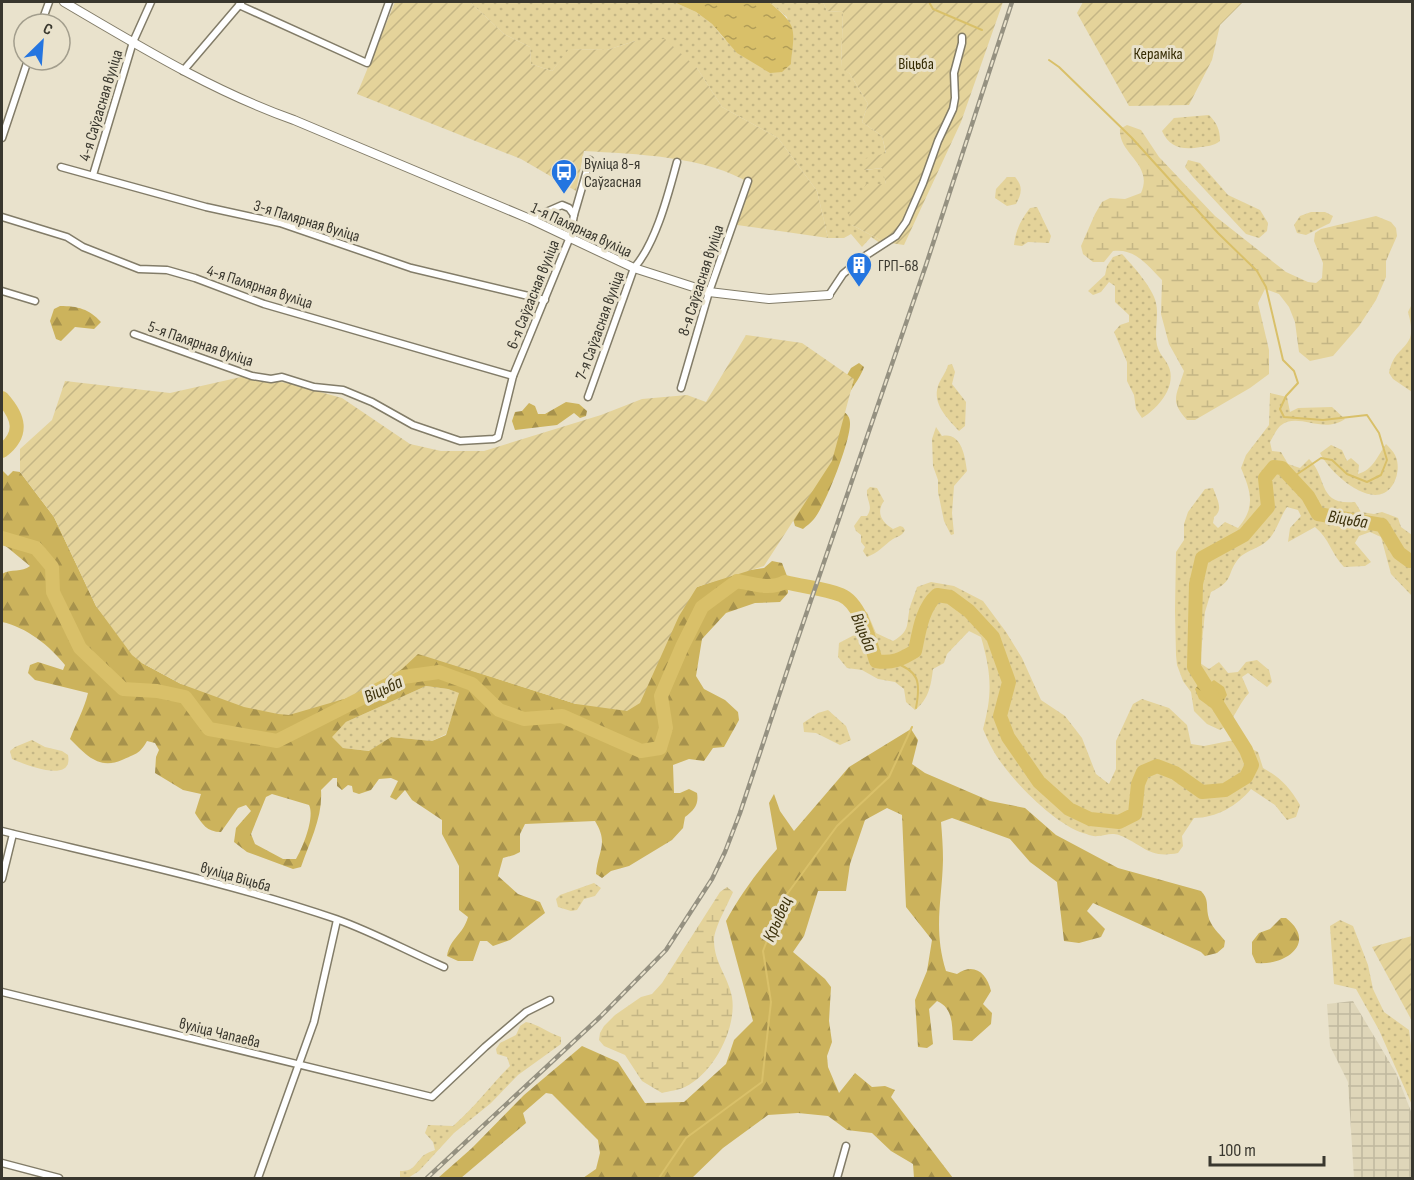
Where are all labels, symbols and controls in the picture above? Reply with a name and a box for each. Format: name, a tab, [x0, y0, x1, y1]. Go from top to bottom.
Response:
north arrow	[12, 12, 72, 72]
text: С	[40, 19, 55, 40]
park label: Кераміка	[1133, 45, 1183, 64]
street label: 4-я Саўгасная вуліца	[75, 47, 127, 163]
park label: Віцьба	[898, 55, 934, 74]
place label: Вуліца 8-я Саўгасная	[584, 155, 641, 192]
bus stop icon: Вуліца 8-я Саўгасная	[549, 157, 579, 195]
street label: 3-я Палярная вуліца	[251, 196, 362, 247]
street label: 1-я Палярная вуліца	[528, 199, 635, 262]
street label: 8-я Саўгасная вуліца	[675, 223, 728, 338]
street label: 6-я Саўгасная вуліца	[503, 237, 564, 352]
building icon: ГРП-68	[844, 250, 874, 288]
place label: ГРП-68	[878, 257, 919, 276]
street label: 4-я Палярная вуліца	[204, 261, 315, 313]
street label: 7-я Саўгасная вуліца	[572, 269, 629, 382]
street label: 5-я Палярная вуліца	[145, 318, 256, 371]
water label: Віцьба	[1327, 506, 1370, 533]
water label: Віцьба	[846, 610, 881, 655]
water label: Віцьба	[361, 671, 406, 707]
street label: вуліца Віцьба	[198, 858, 273, 897]
water label: Крывец	[758, 893, 797, 945]
street label: вуліца Чапаева	[177, 1014, 262, 1053]
scale bar	[1210, 1129, 1324, 1167]
text: 100 m	[1219, 1140, 1256, 1161]

